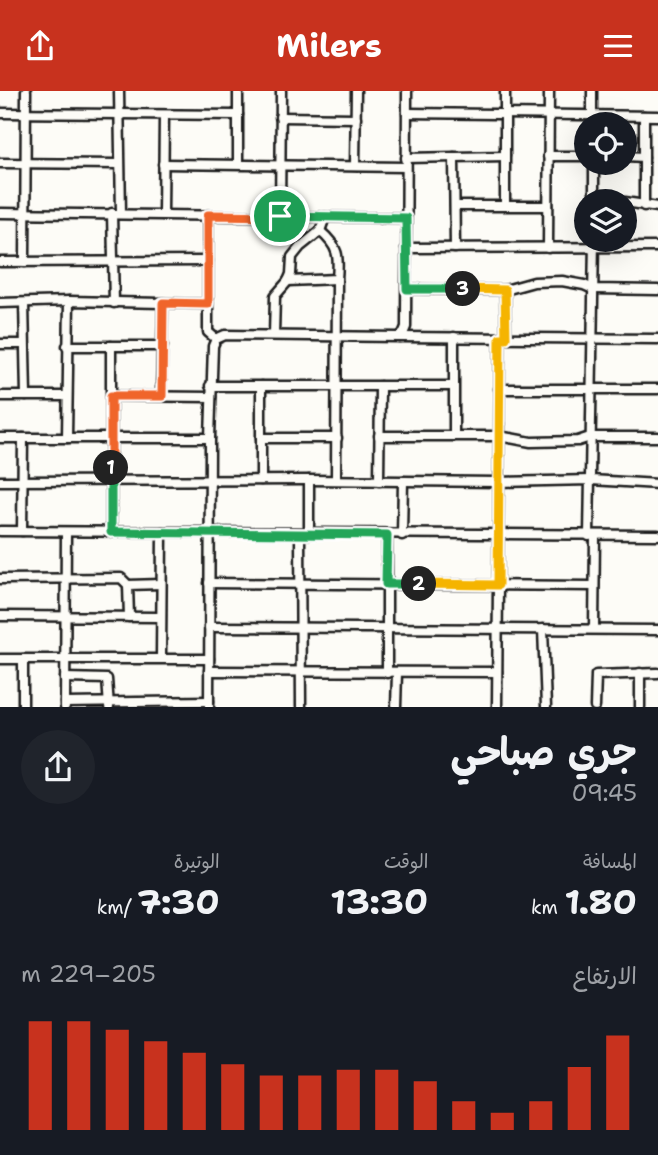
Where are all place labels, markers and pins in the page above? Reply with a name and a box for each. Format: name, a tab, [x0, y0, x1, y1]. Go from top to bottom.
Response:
pin	[250, 186, 310, 246]
pin: 3	[446, 271, 480, 307]
pin: 1	[94, 451, 128, 485]
pin: 2	[402, 567, 436, 601]

